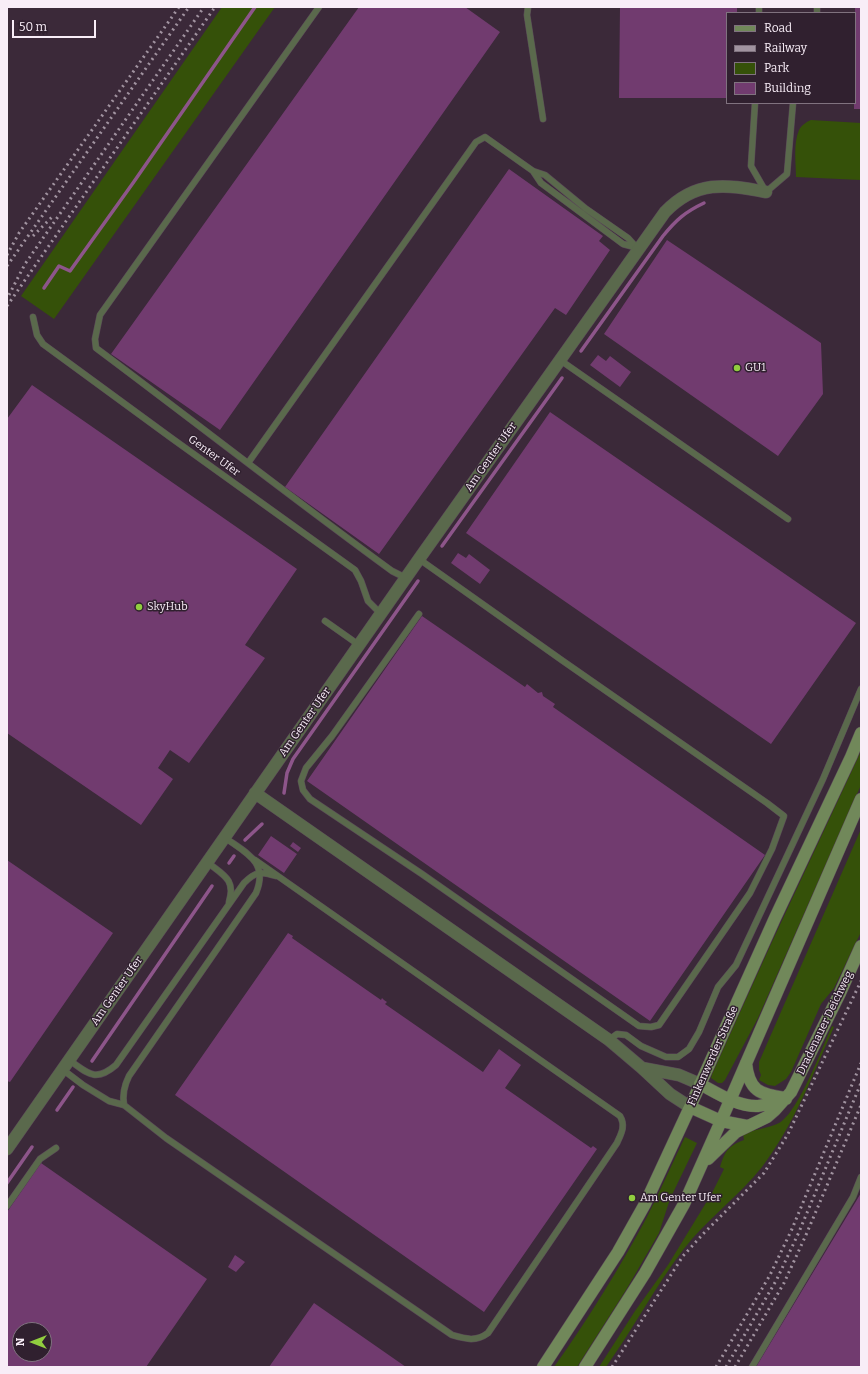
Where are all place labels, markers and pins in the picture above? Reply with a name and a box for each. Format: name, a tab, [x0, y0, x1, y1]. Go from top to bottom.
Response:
place label: GU1	[745, 361, 766, 375]
marker: GU1	[732, 363, 742, 373]
place label: SkyHub	[147, 600, 188, 614]
marker: SkyHub	[134, 602, 144, 612]
place label: Am Genter Ufer	[640, 1191, 721, 1205]
marker: Am Genter Ufer	[627, 1193, 637, 1203]

